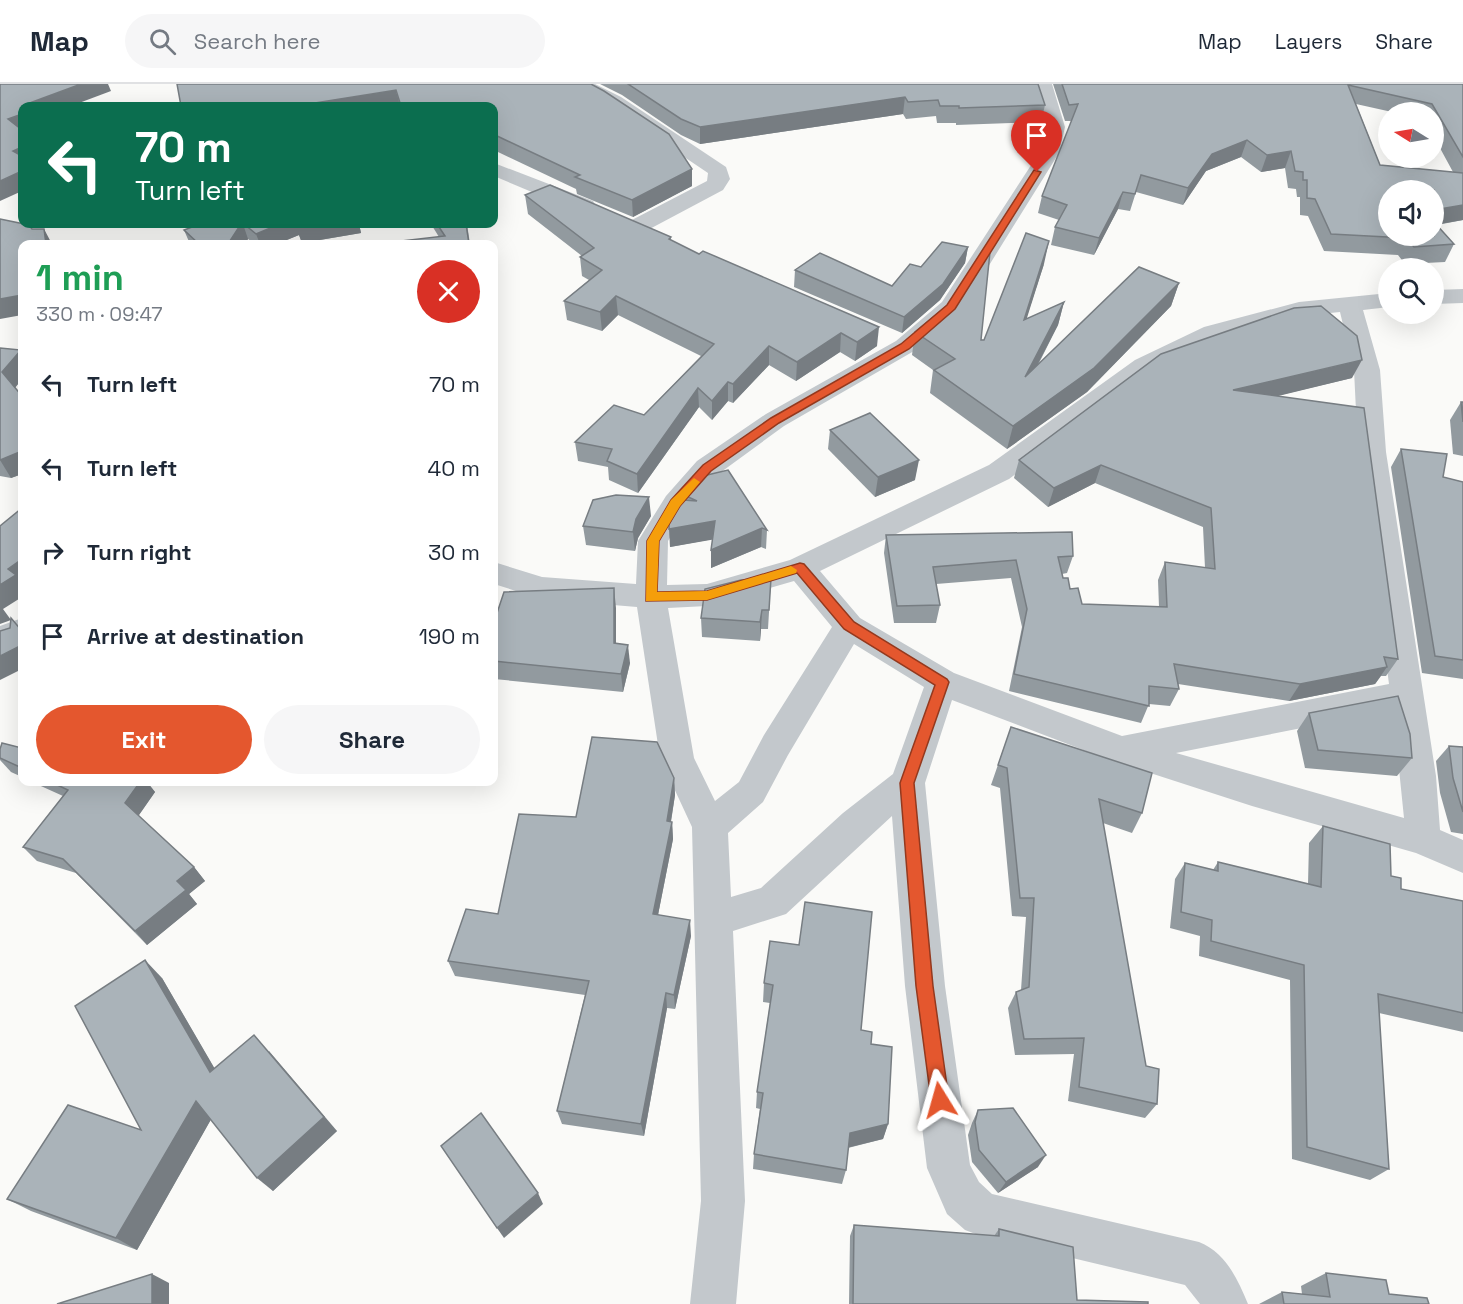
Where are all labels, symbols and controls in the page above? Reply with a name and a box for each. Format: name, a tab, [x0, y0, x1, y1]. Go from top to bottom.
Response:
search box	[125, 14, 545, 68]
text: Map	[30, 23, 89, 59]
icon: search	[146, 25, 179, 58]
text: Search here	[194, 27, 321, 55]
text: Map	[1198, 28, 1242, 55]
text: Layers	[1275, 28, 1342, 55]
text: Share	[1375, 28, 1433, 55]
north arrow	[1378, 102, 1444, 168]
map controls	[1378, 102, 1444, 324]
pin	[1011, 110, 1062, 172]
icon: arrive	[1020, 119, 1053, 152]
text: 70 m	[135, 121, 232, 174]
icon: left	[36, 126, 114, 204]
text: Turn left	[135, 173, 245, 208]
button: sound	[1378, 180, 1444, 246]
text: 1 min	[36, 255, 124, 301]
button: search	[1378, 258, 1444, 324]
button: close	[417, 260, 480, 323]
text: 330 m · 09:47	[36, 301, 163, 327]
icon: left	[36, 368, 69, 401]
text: Turn left	[87, 370, 177, 398]
text: 70 m	[429, 370, 480, 398]
icon: left	[36, 452, 69, 485]
text: Turn left	[87, 454, 177, 482]
text: 40 m	[428, 454, 480, 482]
icon: right	[36, 536, 69, 569]
text: Turn right	[87, 538, 192, 566]
text: 30 m	[428, 538, 480, 566]
icon: arrive	[36, 620, 69, 653]
text: Arrive at destination	[87, 622, 304, 650]
text: 190 m	[419, 622, 480, 650]
button: Exit	[36, 705, 252, 774]
button: Share	[264, 705, 480, 774]
position arrow	[908, 1068, 972, 1132]

